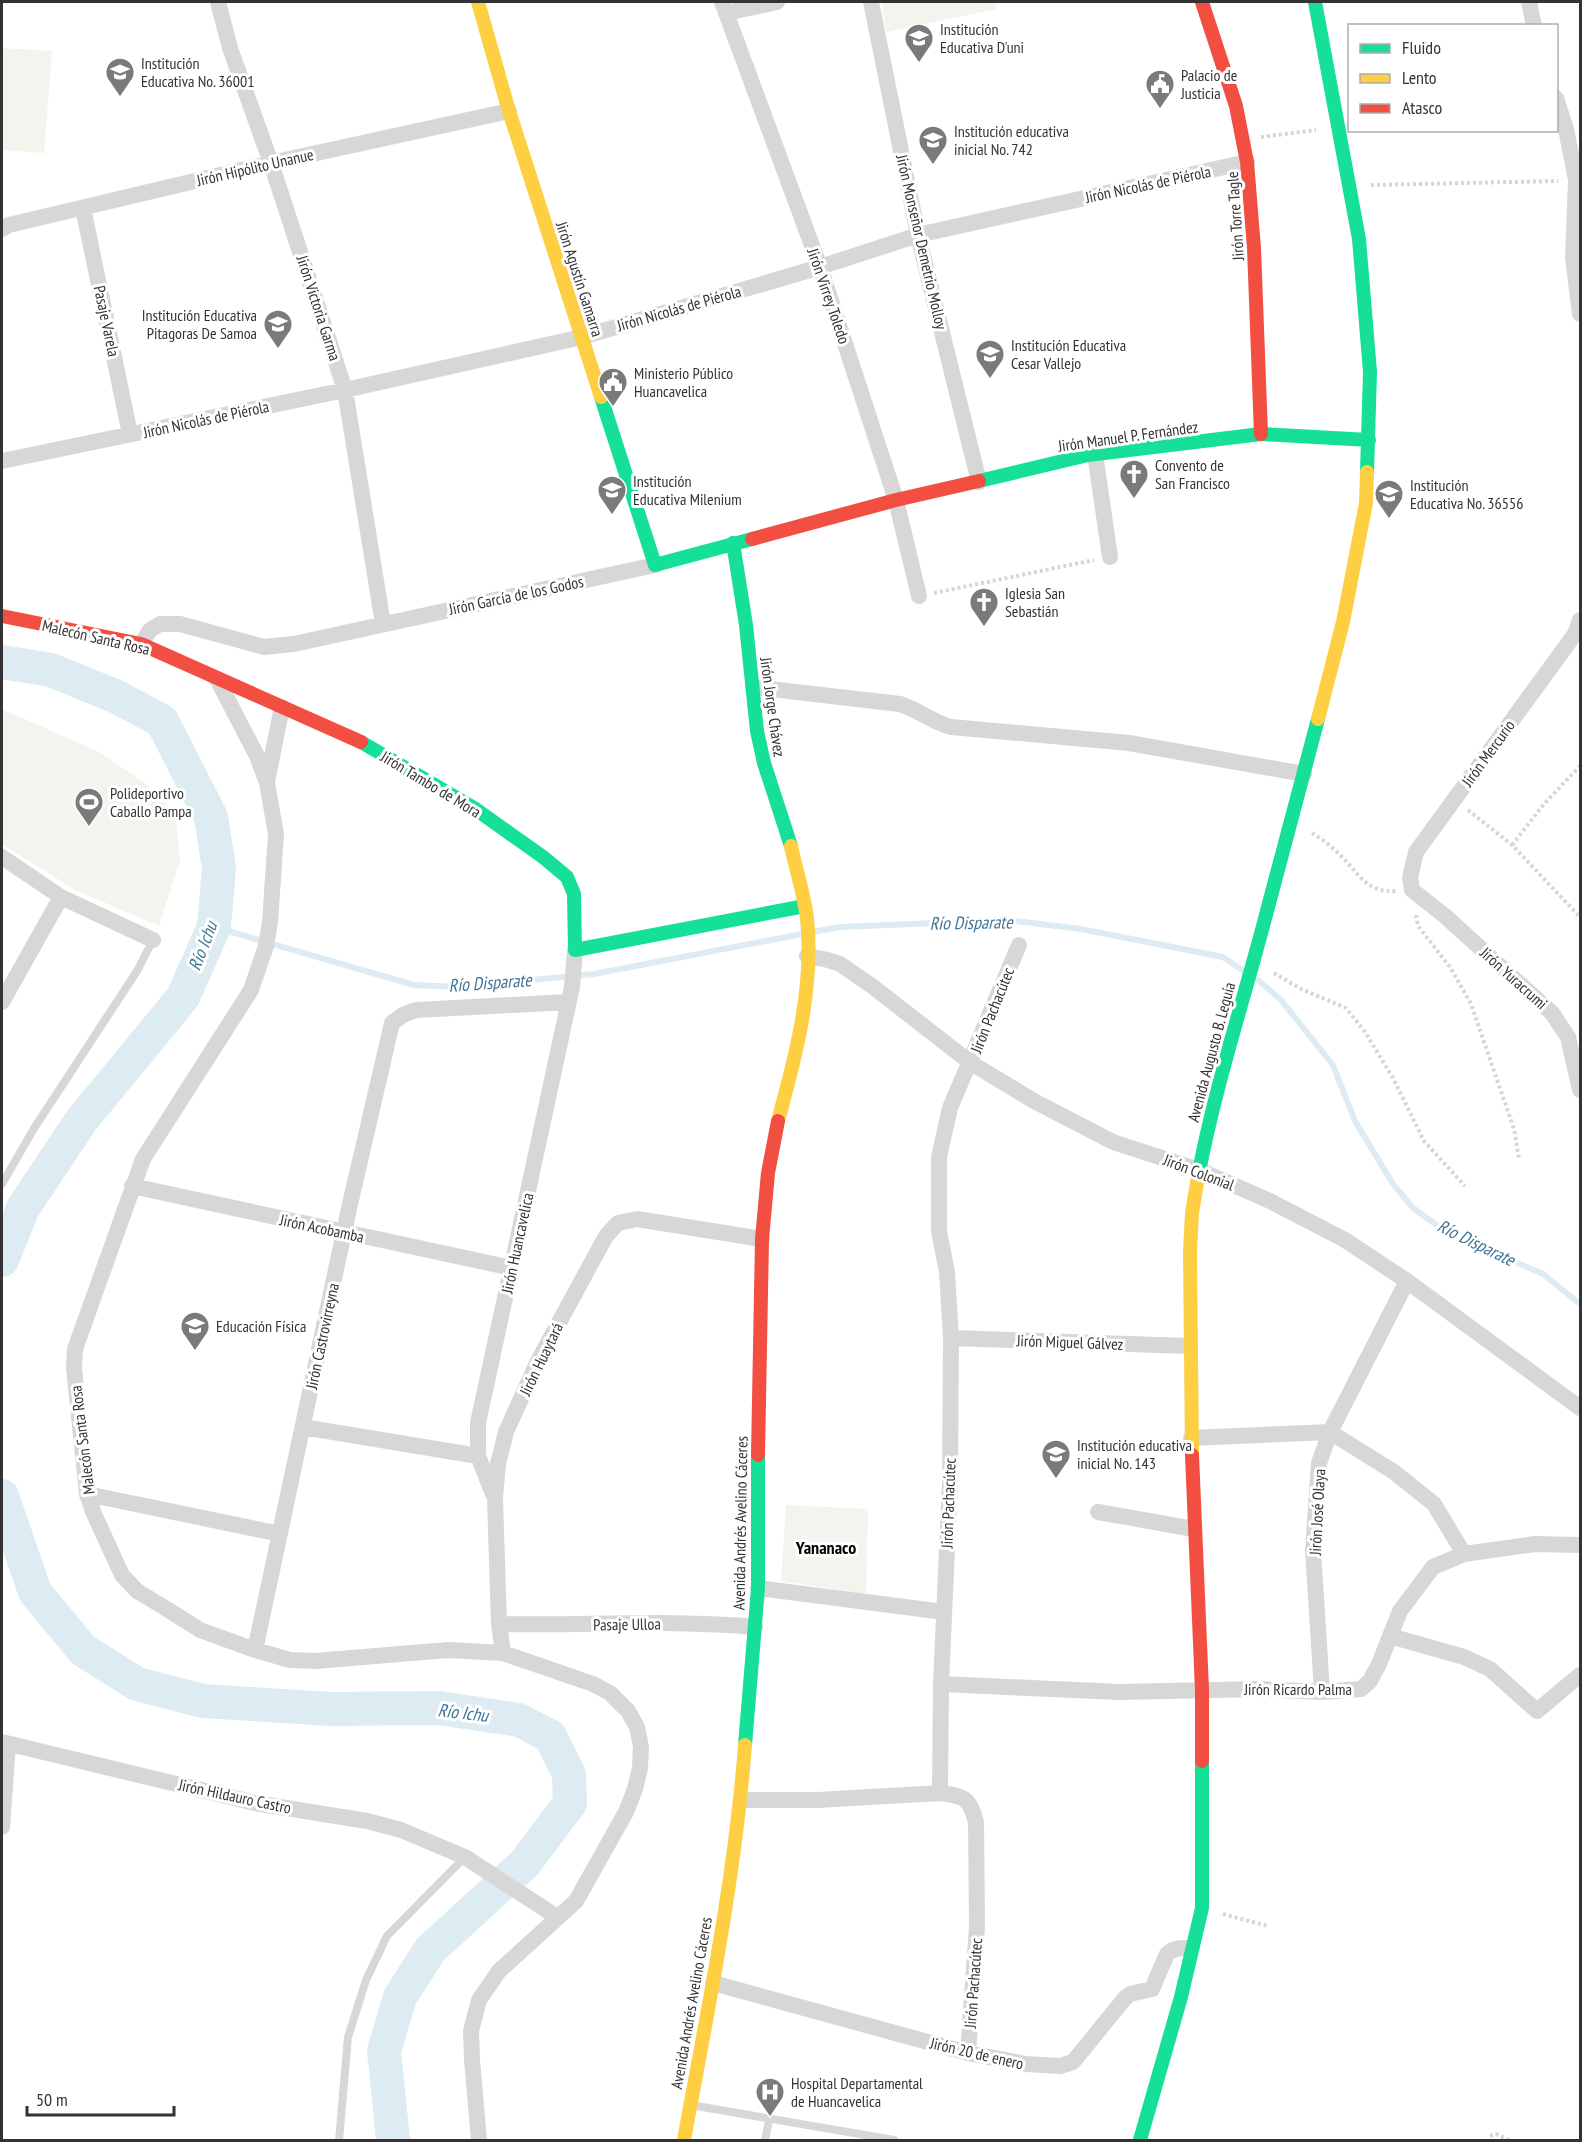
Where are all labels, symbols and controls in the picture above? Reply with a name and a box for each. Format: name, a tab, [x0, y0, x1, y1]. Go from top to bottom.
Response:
place label: Institución Educativa D'uni	[940, 19, 1024, 57]
school or university icon: Institución Educativa D'uni	[903, 22, 935, 64]
legend	[1348, 24, 1558, 132]
text: Fluido	[1402, 36, 1441, 59]
place label: Institución Educativa No. 36001	[141, 53, 254, 91]
school or university icon: Institución Educativa No. 36001	[104, 56, 136, 98]
place label: Palacio de Justicia	[1180, 65, 1237, 103]
text: Lento	[1402, 66, 1437, 89]
public building icon: Palacio de Justicia	[1144, 68, 1176, 110]
text: Atasco	[1402, 96, 1443, 119]
place label: Institución educativa inicial No. 742	[954, 121, 1069, 159]
school or university icon: Institución educativa inicial No. 742	[917, 124, 949, 166]
street label: Jirón Hipólito Unanue	[194, 144, 315, 190]
street label: Jirón Monseñor Demetrio Molloy	[892, 152, 952, 331]
street label: Jirón Nicolás de Piérola	[1082, 161, 1213, 207]
street label: Jirón Torre Tagle	[1222, 171, 1248, 262]
street label: Jirón Agustín Gamarra	[552, 218, 608, 339]
street label: Jirón Virrey Toledo	[803, 245, 855, 346]
street label: Jirón Victoria Garma	[292, 252, 345, 363]
street label: Jirón Nicolás de Piérola	[614, 281, 743, 336]
street label: Pasaje Varela	[90, 284, 124, 358]
place label: Institución Educativa Pitagoras De Samoa	[142, 305, 257, 343]
school or university icon: Institución Educativa Pitagoras De Samoa	[262, 308, 294, 350]
place label: Institución Educativa Cesar Vallejo	[1011, 335, 1126, 373]
school or university icon: Institución Educativa Cesar Vallejo	[974, 338, 1006, 380]
place label: Ministerio Público Huancavelica	[634, 363, 733, 401]
public building icon: Ministerio Público Huancavelica	[597, 366, 629, 408]
street label: Jirón Nicolás de Piérola	[140, 396, 271, 442]
street label: Jirón Manuel P. Fernández	[1056, 416, 1200, 456]
place label: Convento de San Francisco	[1155, 455, 1230, 493]
church icon: Convento de San Francisco	[1118, 458, 1150, 500]
place label: Institución Educativa Milenium	[633, 471, 742, 509]
school or university icon: Institución Educativa Milenium	[596, 474, 628, 516]
place label: Institución Educativa No. 36556	[1410, 475, 1523, 513]
school or university icon: Institución Educativa No. 36556	[1373, 478, 1405, 520]
street label: Jirón García de los Godos	[446, 571, 585, 619]
place label: Iglesia San Sebastián	[1005, 583, 1065, 621]
church icon: Iglesia San Sebastián	[968, 586, 1000, 628]
street label: Malecón Santa Rosa	[40, 615, 152, 659]
street label: Jirón Jorge Chávez	[756, 655, 790, 758]
street label: Jirón Mercurio	[1457, 716, 1519, 791]
street label: Jirón Tambo de Mora	[376, 746, 485, 822]
place label: Polideportivo Caballo Pampa	[110, 783, 192, 821]
sports icon: Polideportivo Caballo Pampa	[73, 786, 105, 828]
water label: Río Disparate	[929, 910, 1014, 935]
water label: Río Ichu	[183, 917, 223, 974]
street label: Jirón Yuracrumi	[1475, 942, 1552, 1013]
street label: Jirón Pachacútec	[965, 964, 1018, 1057]
water label: Río Disparate	[448, 968, 534, 997]
street label: Avenida Augusto B. Leguía	[1183, 980, 1239, 1124]
street label: Jirón Colonial	[1160, 1149, 1237, 1195]
street label: Jirón Huancavelica	[496, 1191, 537, 1296]
street label: Jirón Acobamba	[277, 1209, 366, 1247]
water label: Río Disparate	[1434, 1214, 1520, 1272]
street label: Jirón Castrovirreyna	[301, 1281, 343, 1392]
school or university icon: Educación Física	[179, 1310, 211, 1352]
place label: Educación Física	[216, 1316, 306, 1336]
street label: Jirón Huaytará	[514, 1319, 567, 1400]
street label: Jirón Miguel Gálvez	[1015, 1330, 1124, 1354]
street label: Malecón Santa Rosa	[65, 1384, 99, 1496]
place label: Institución educativa inicial No. 143	[1077, 1435, 1192, 1473]
street label: Avenida Andrés Avelino Cáceres	[728, 1436, 752, 1610]
school or university icon: Institución educativa inicial No. 143	[1040, 1438, 1072, 1480]
street label: Jirón Pachacútec	[936, 1457, 960, 1550]
street label: Jirón José Olaya	[1305, 1468, 1329, 1557]
district label: Yananaco	[795, 1536, 856, 1559]
street label: Pasaje Ulloa	[593, 1613, 661, 1635]
street label: Jirón Ricardo Palma	[1243, 1679, 1352, 1699]
water label: Río Ichu	[437, 1698, 491, 1727]
street label: Jirón Hildauro Castro	[176, 1774, 293, 1818]
street label: Avenida Andrés Avelino Cáceres	[666, 1916, 716, 2090]
street label: Jirón Pachacútec	[960, 1937, 986, 2030]
street label: Jirón 20 de enero	[927, 2032, 1026, 2073]
place label: Hospital Departamental de Huancavelica	[791, 2073, 923, 2111]
hospital icon: Hospital Departamental de Huancavelica	[754, 2076, 786, 2118]
scale bar	[27, 2079, 174, 2117]
text: 50 m	[36, 2088, 68, 2111]

